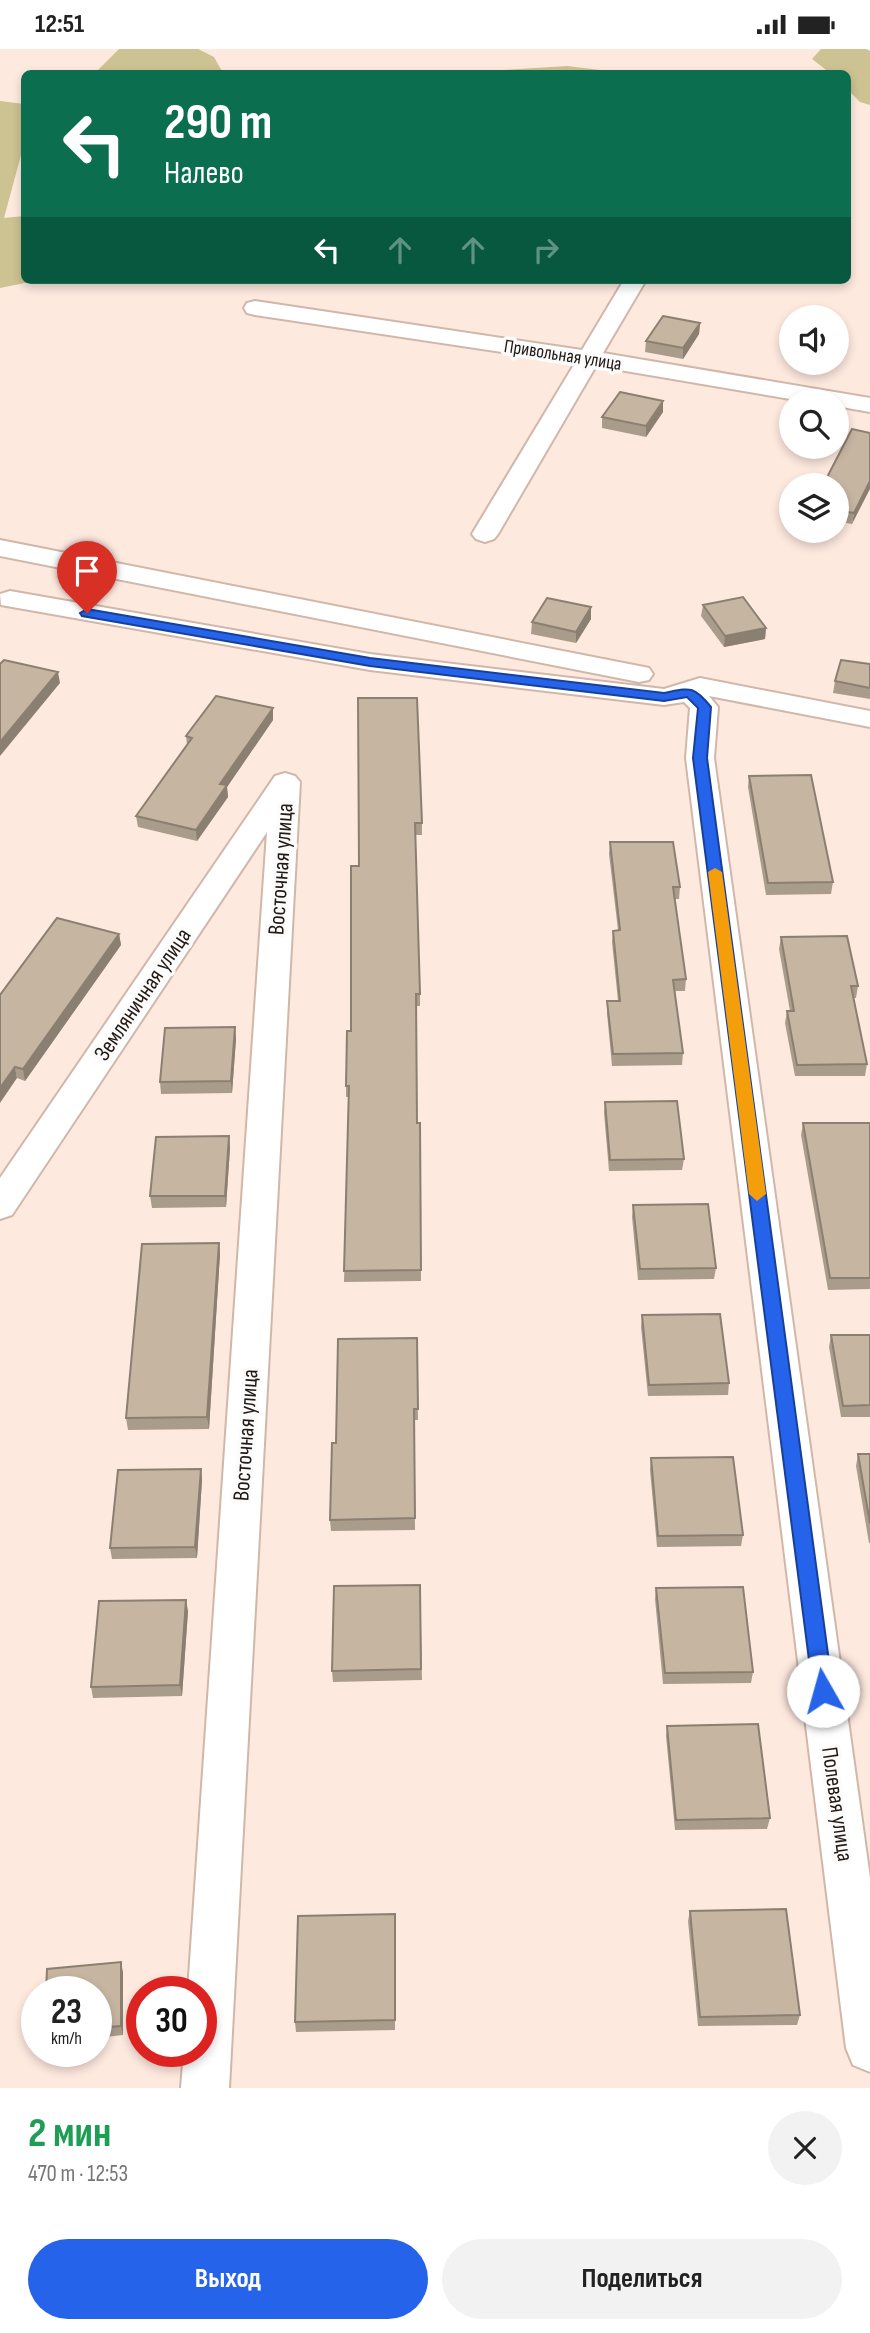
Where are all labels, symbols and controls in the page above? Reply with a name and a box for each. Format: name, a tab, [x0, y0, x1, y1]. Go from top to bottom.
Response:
text: 12:51	[35, 9, 84, 40]
text: 290 m	[164, 94, 272, 153]
icon: left	[49, 98, 140, 189]
text: Налево	[164, 154, 244, 193]
icon: left	[308, 231, 346, 269]
icon: ahead	[381, 231, 419, 269]
icon: ahead	[454, 231, 492, 269]
icon: right	[527, 231, 565, 269]
map controls	[779, 305, 849, 543]
button: sound	[779, 305, 849, 375]
street label: Привольная улица	[502, 335, 623, 376]
button: search	[779, 389, 849, 459]
button: layers	[779, 473, 849, 543]
pin	[57, 541, 117, 613]
icon: arrive	[68, 552, 106, 590]
street label: Восточная улица	[262, 802, 300, 936]
street label: Земляничная улица	[88, 923, 198, 1066]
street label: Восточная улица	[227, 1368, 265, 1502]
position arrow	[786, 1654, 860, 1728]
street label: Полевая улица	[815, 1745, 859, 1863]
speed limit sign: 30	[126, 1976, 217, 2067]
text: 23	[51, 1991, 82, 2034]
text: km/h	[51, 2028, 82, 2049]
text: 2 мин	[28, 2108, 111, 2159]
button: close	[768, 2111, 842, 2185]
text: 470 m · 12:53	[28, 2160, 128, 2188]
button: Выход	[28, 2239, 428, 2319]
button: Поделиться	[442, 2239, 842, 2319]

